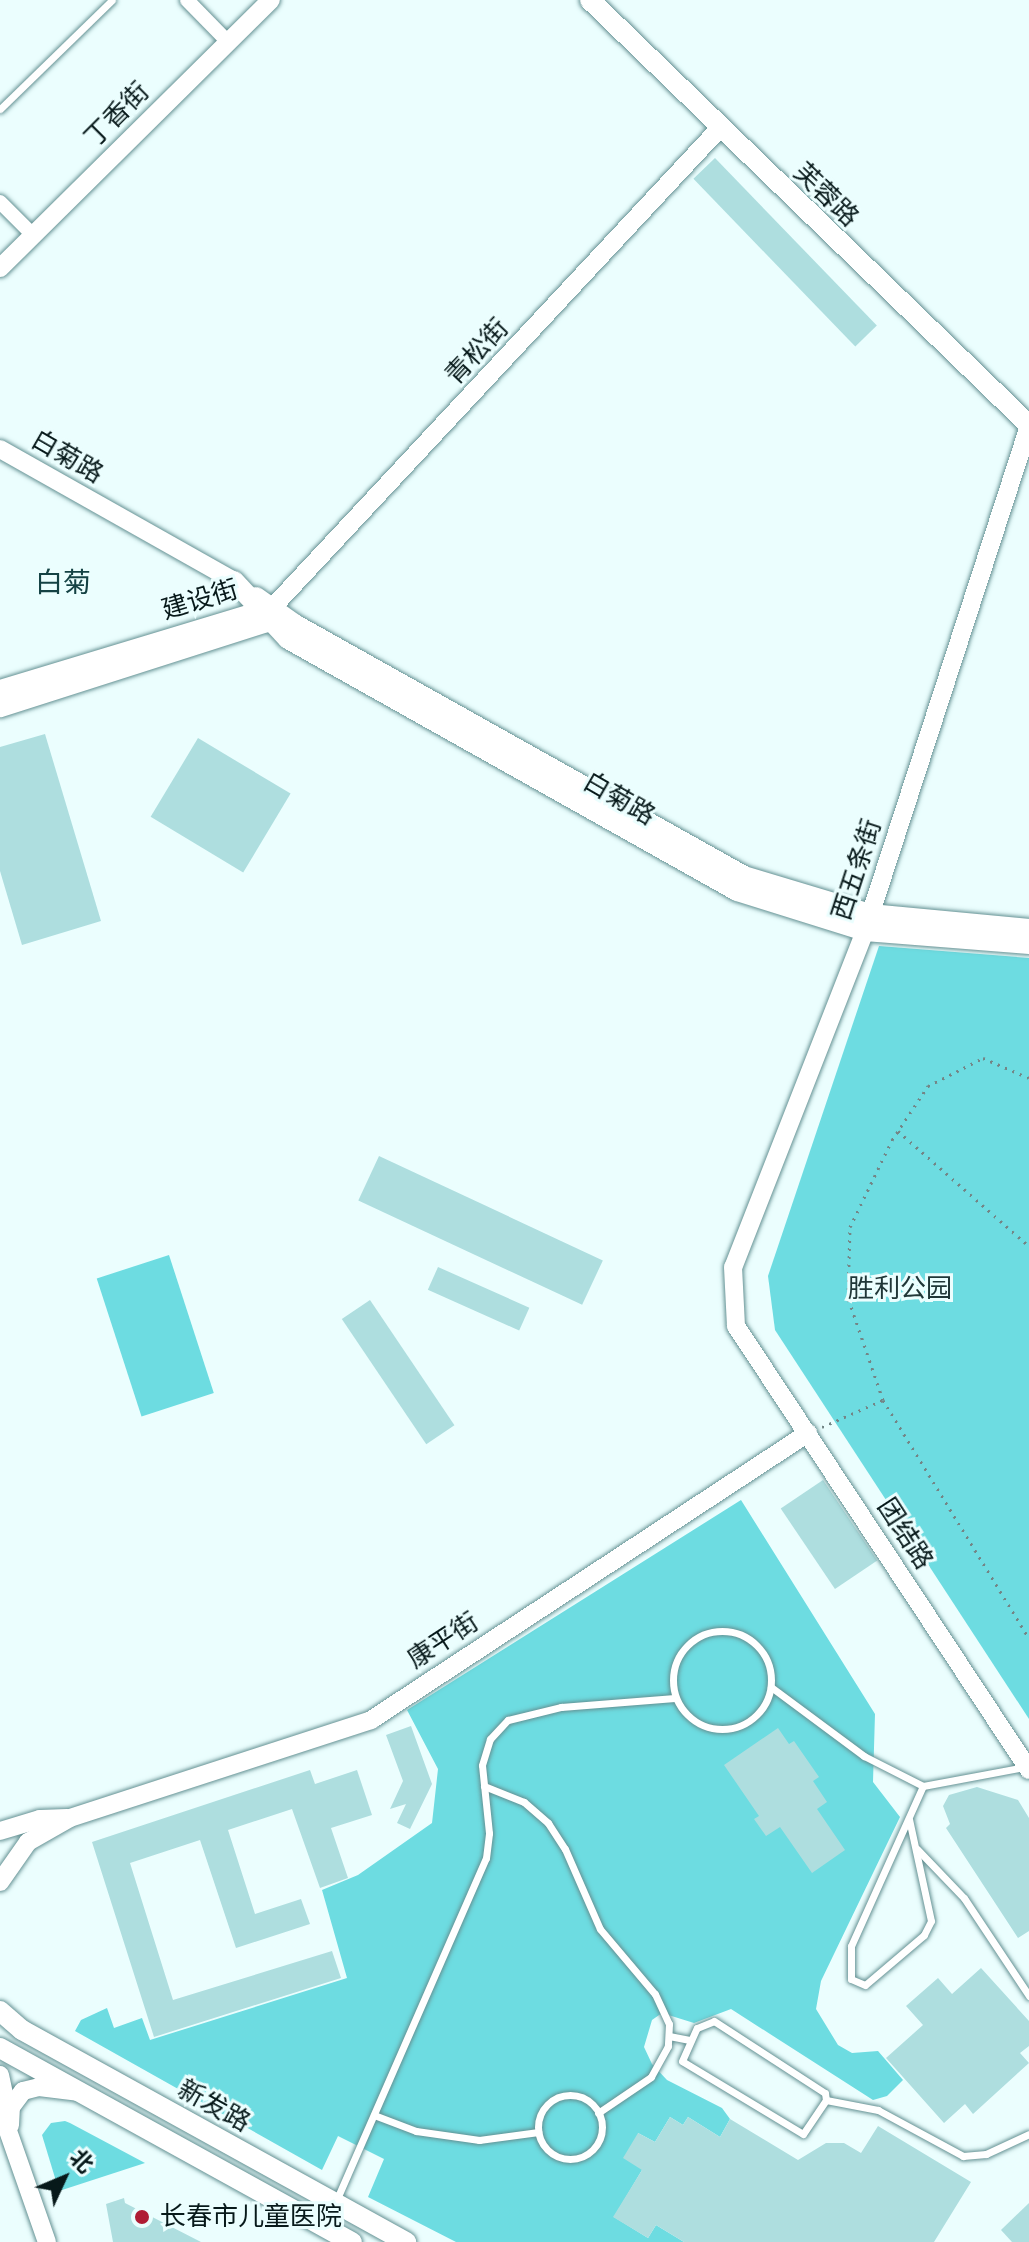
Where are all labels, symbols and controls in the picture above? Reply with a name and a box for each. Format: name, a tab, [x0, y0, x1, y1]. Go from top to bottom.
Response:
street label: 丁香街	[78, 76, 156, 154]
street label: 芙蓉路	[787, 157, 865, 233]
street label: 青松街	[439, 313, 515, 391]
street label: 白菊路	[25, 424, 109, 490]
district label: 白菊	[35, 566, 91, 600]
street label: 建设街	[158, 574, 242, 626]
street label: 白菊路	[577, 766, 661, 832]
street label: 西五条街	[826, 816, 888, 924]
park label: 胜利公园	[848, 1273, 952, 1305]
street label: 团结路	[871, 1493, 939, 1575]
street label: 康平街	[402, 1607, 484, 1675]
street label: 新发路	[172, 2073, 256, 2139]
north arrow	[24, 2138, 104, 2218]
text: 北	[63, 2143, 100, 2180]
place label: 长春市儿童医院	[160, 2201, 342, 2233]
marker: 长春市儿童医院	[131, 2206, 153, 2228]

